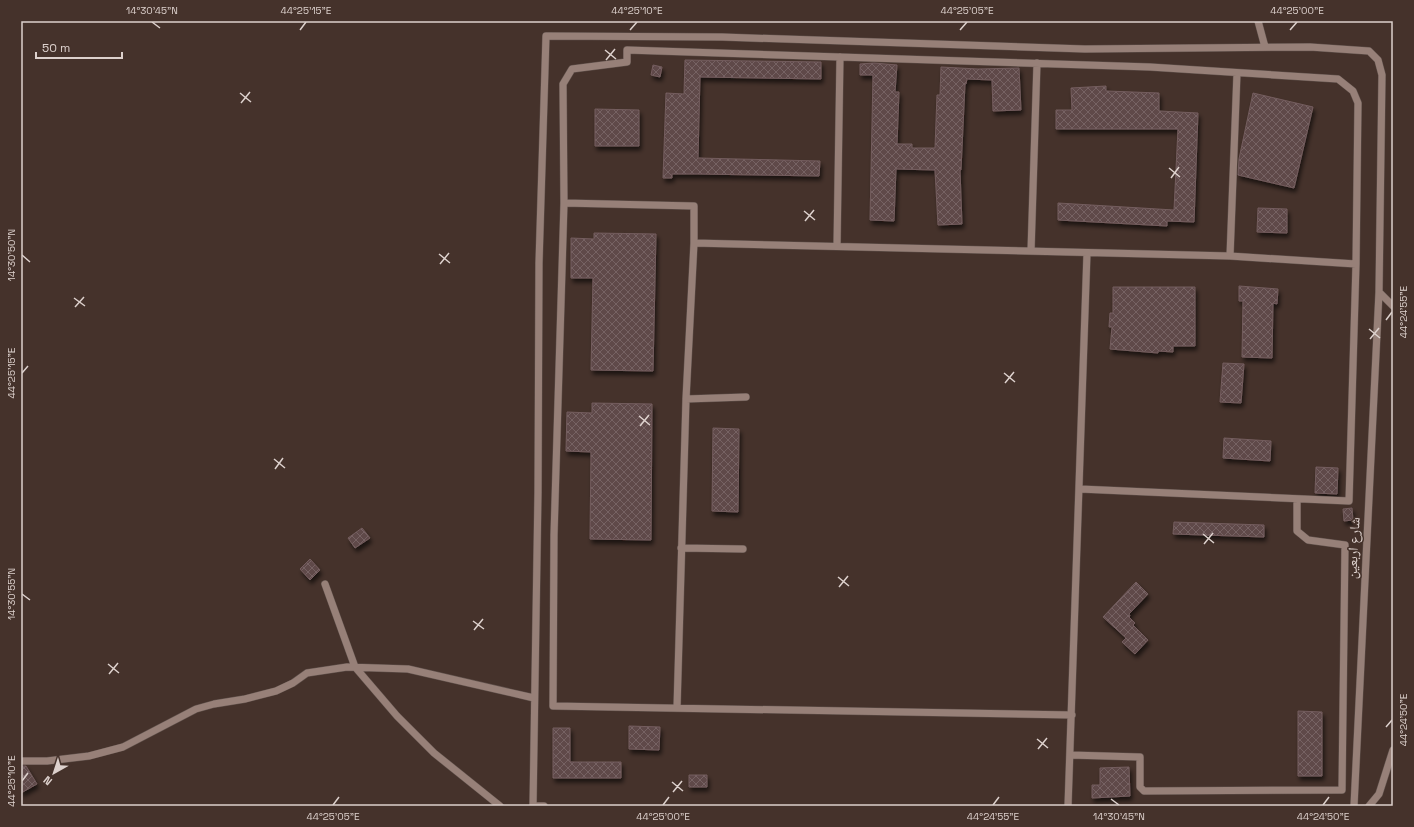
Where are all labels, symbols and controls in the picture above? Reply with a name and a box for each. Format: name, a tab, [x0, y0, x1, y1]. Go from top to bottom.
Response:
text: 14°30'45"N	[126, 4, 178, 17]
text: 44°25'15"E	[281, 4, 332, 17]
text: 44°25'10"E	[611, 4, 663, 17]
text: 44°25'05"E	[940, 4, 994, 17]
text: 44°25'00"E	[1270, 4, 1324, 17]
scale bar	[36, 34, 122, 60]
text: 50 m	[42, 40, 70, 56]
text: 14°30'50"N	[5, 229, 18, 281]
text: 44°24'55"E	[1397, 285, 1410, 338]
text: 44°25'15"E	[5, 347, 18, 398]
street label: شارع اربعين	[1342, 517, 1365, 579]
text: 14°30'55"N	[5, 568, 18, 620]
text: 44°24'50"E	[1397, 693, 1410, 746]
north arrow	[34, 753, 74, 793]
text: 44°25'10"E	[5, 755, 18, 807]
text: N	[40, 773, 55, 789]
text: 44°25'05"E	[306, 810, 360, 823]
text: 44°25'00"E	[636, 810, 690, 823]
text: 44°24'55"E	[967, 810, 1020, 823]
text: 14°30'45"N	[1093, 810, 1145, 823]
text: 44°24'50"E	[1297, 810, 1350, 823]

